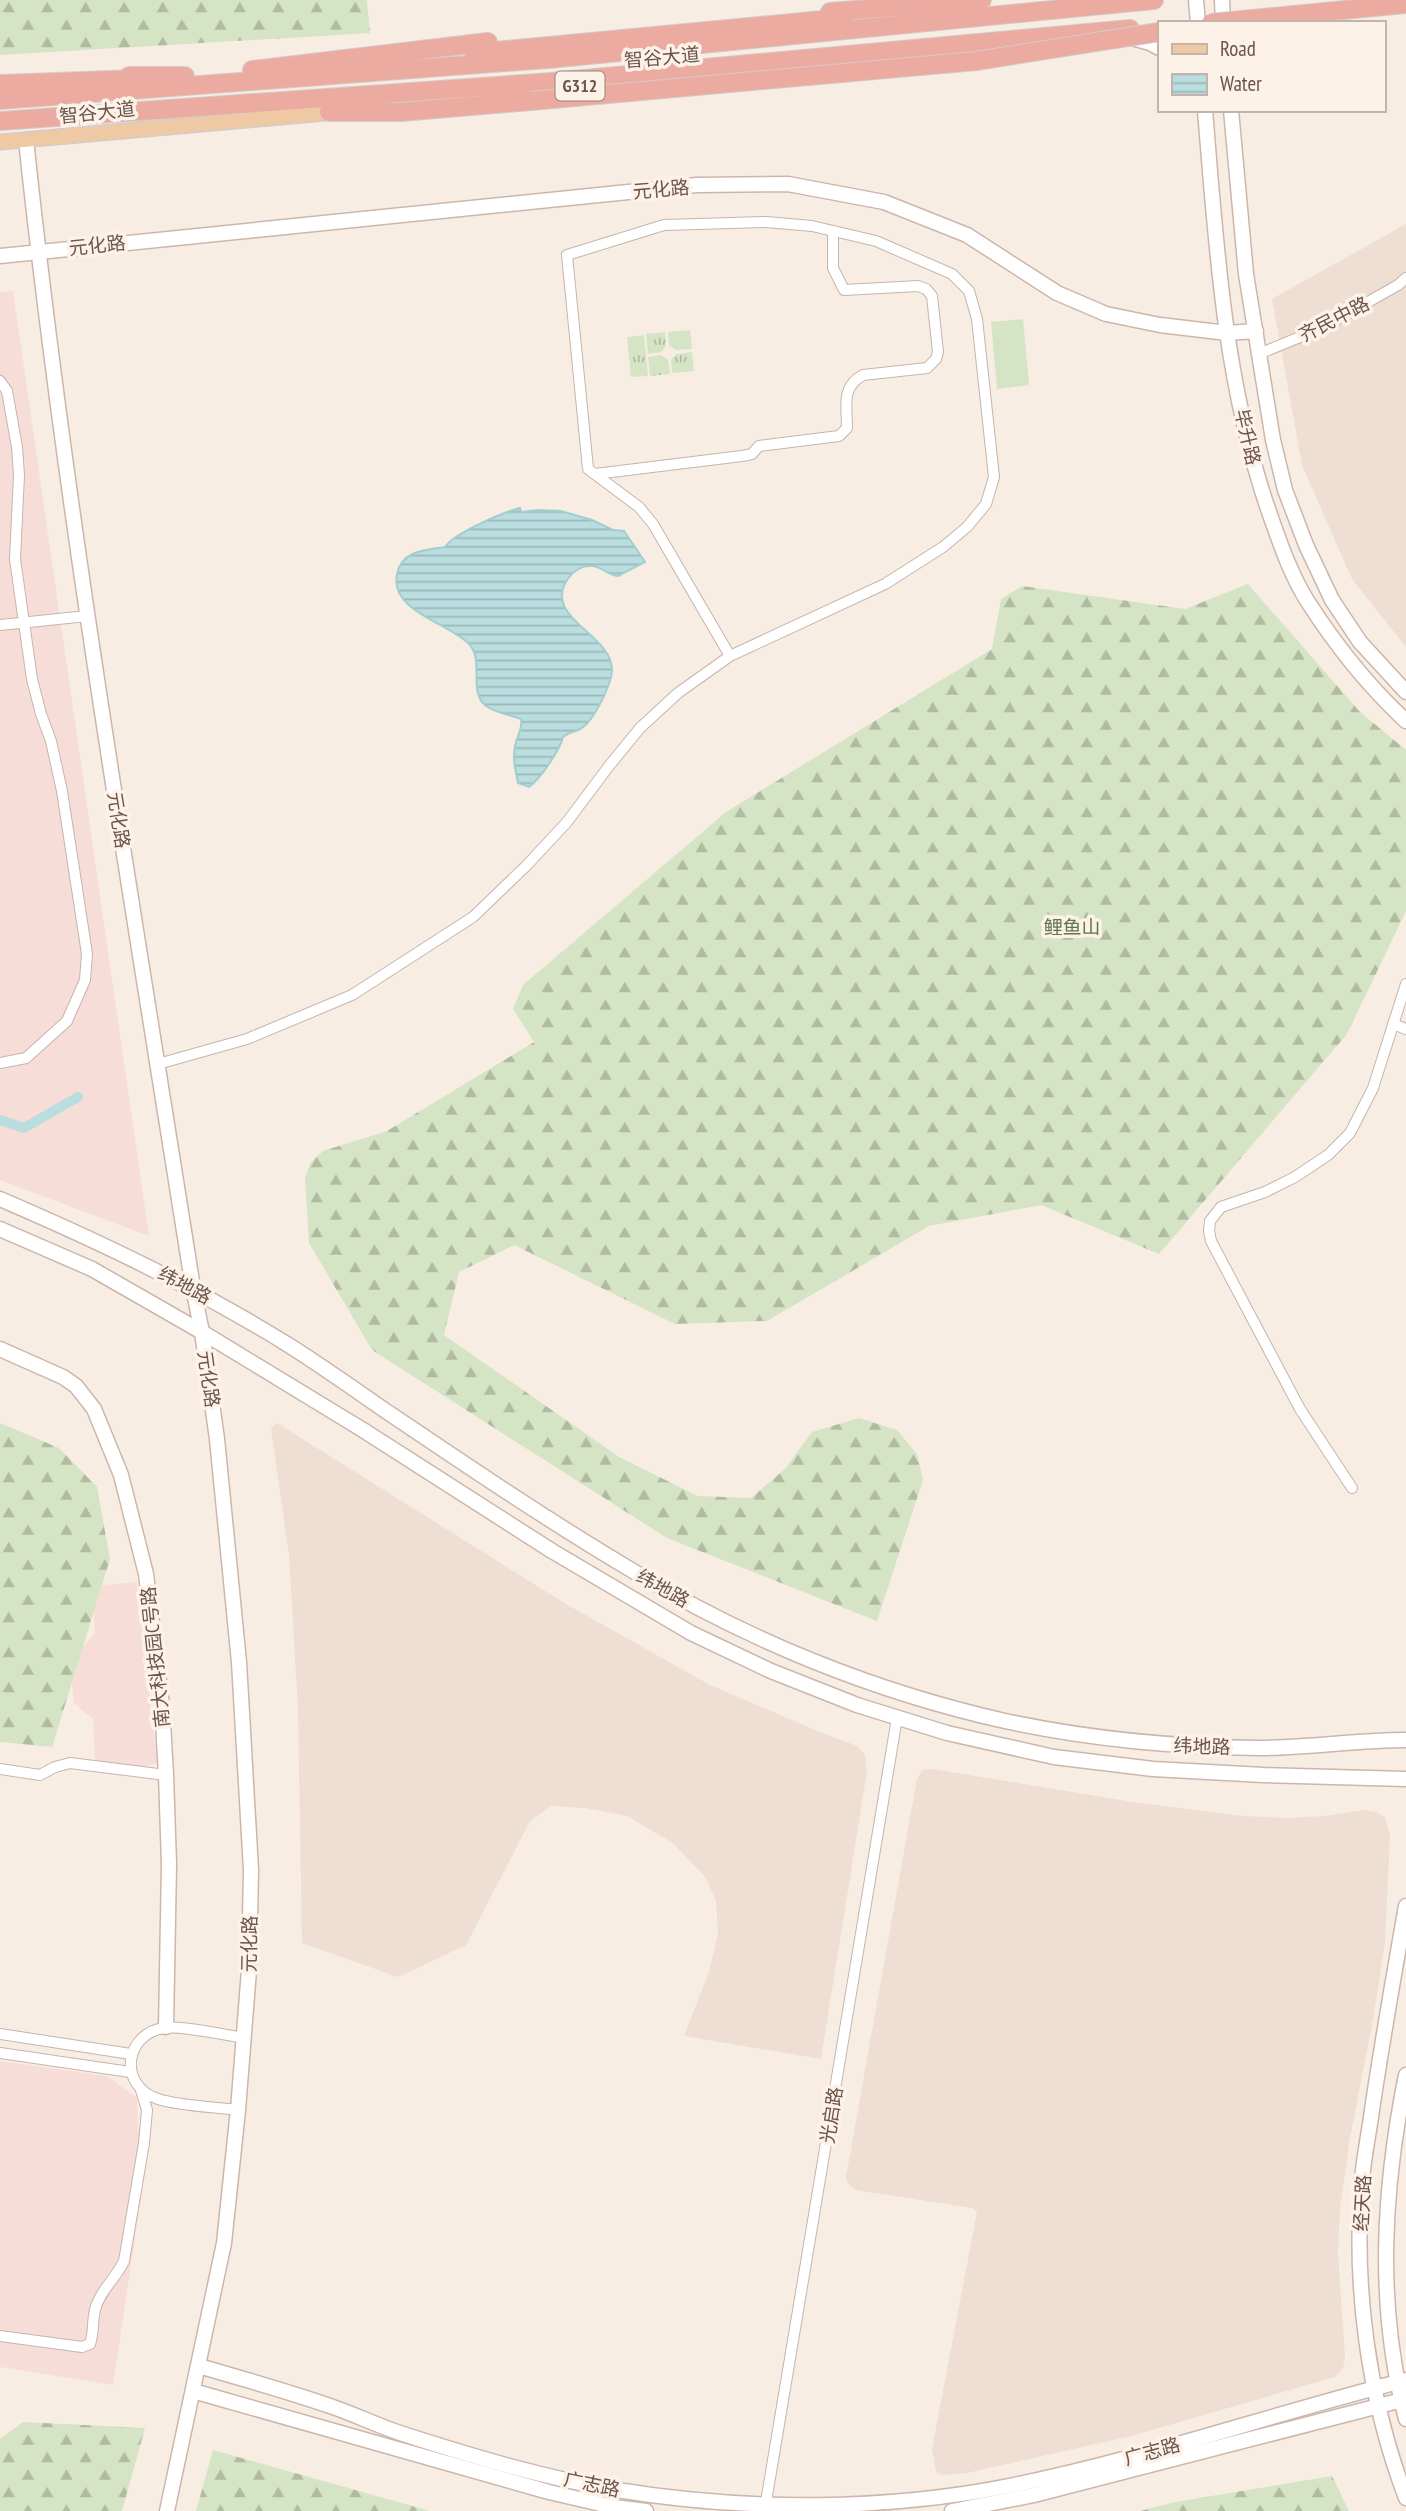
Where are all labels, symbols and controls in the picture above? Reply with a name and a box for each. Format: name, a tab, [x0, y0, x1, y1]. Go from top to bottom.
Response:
legend	[1158, 21, 1385, 112]
text: Road	[1220, 35, 1256, 62]
street label: 智谷大道	[623, 42, 701, 72]
text: Water	[1220, 70, 1262, 97]
road number: G312	[556, 72, 604, 100]
street label: 智谷大道	[58, 96, 136, 128]
street label: 元化路	[632, 175, 690, 203]
street label: 元化路	[67, 230, 127, 260]
street label: 齐民中路	[1295, 291, 1373, 347]
street label: 毕升路	[1230, 407, 1266, 467]
street label: 元化路	[103, 790, 135, 850]
park label: 鲤鱼山	[1043, 915, 1101, 939]
street label: 纬地路	[154, 1261, 216, 1309]
street label: 元化路	[193, 1349, 225, 1409]
street label: 纬地路	[632, 1564, 694, 1612]
street label: 南大科技园C号路	[136, 1585, 174, 1729]
street label: 纬地路	[1173, 1733, 1231, 1759]
street label: 元化路	[237, 1915, 261, 1973]
street label: 光启路	[815, 2085, 847, 2145]
street label: 经天路	[1349, 2174, 1375, 2232]
street label: 广志路	[1121, 2432, 1183, 2470]
street label: 广志路	[562, 2466, 622, 2502]

